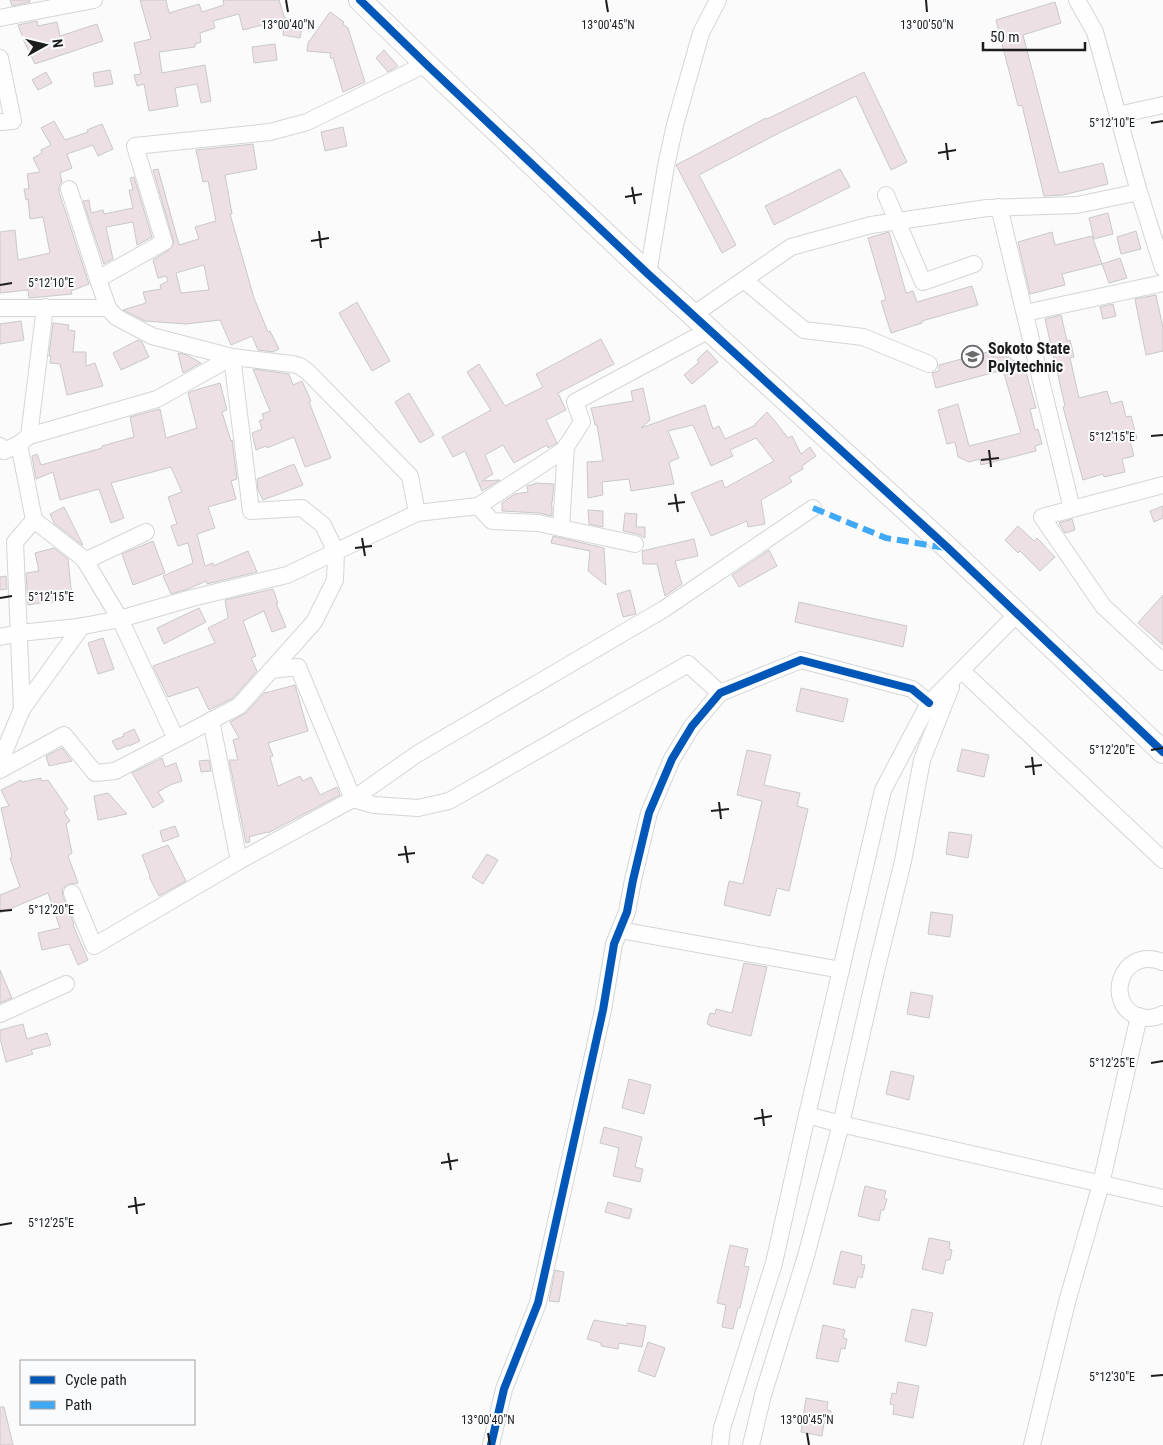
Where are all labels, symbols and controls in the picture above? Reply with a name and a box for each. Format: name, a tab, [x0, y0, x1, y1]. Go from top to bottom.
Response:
text: 13°00'40"N	[261, 18, 315, 32]
text: 13°00'45"N	[581, 18, 635, 32]
text: 13°00'50"N	[900, 18, 954, 32]
north arrow	[20, 20, 70, 70]
scale bar	[983, 20, 1086, 52]
text: 50 m	[990, 28, 1020, 46]
text: N	[49, 38, 66, 49]
text: 5°12'10"E	[1089, 116, 1135, 130]
text: 5°12'10"E	[28, 276, 74, 290]
place label: Sokoto State Polytechnic	[988, 339, 1071, 376]
school or university icon: Sokoto State Polytechnic	[960, 345, 984, 369]
text: 5°12'15"E	[1089, 430, 1135, 444]
text: 5°12'15"E	[28, 590, 74, 604]
text: 5°12'20"E	[1089, 743, 1135, 757]
text: 5°12'20"E	[28, 903, 74, 917]
text: 5°12'25"E	[1089, 1056, 1135, 1070]
text: 5°12'25"E	[28, 1216, 74, 1230]
legend	[20, 1360, 195, 1425]
text: 5°12'30"E	[1089, 1370, 1135, 1384]
text: Cycle path	[65, 1371, 127, 1389]
text: Path	[65, 1396, 92, 1414]
text: 13°00'40"N	[461, 1413, 515, 1427]
text: 13°00'45"N	[780, 1413, 834, 1427]

